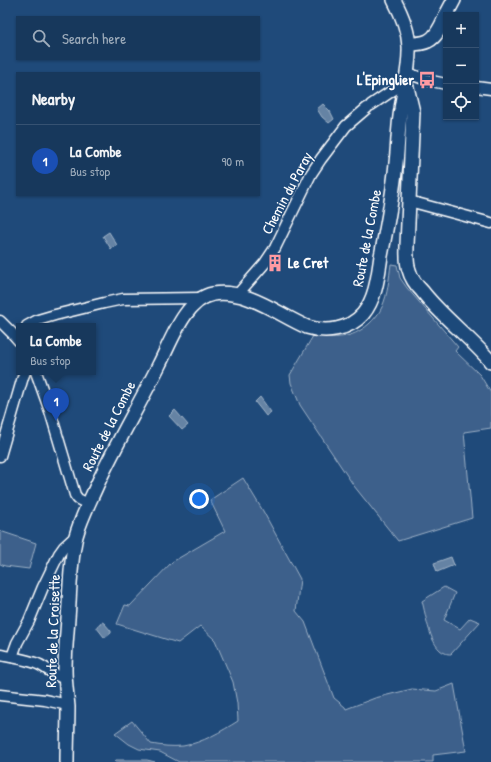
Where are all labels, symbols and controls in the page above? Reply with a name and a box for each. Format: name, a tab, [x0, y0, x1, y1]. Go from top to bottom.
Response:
map controls	[443, 12, 479, 120]
button: +	[443, 12, 479, 48]
search box	[16, 16, 260, 60]
icon: search	[30, 27, 52, 49]
text: Search here	[62, 28, 126, 49]
button: −	[443, 48, 479, 84]
place label: L'Epinglier	[357, 69, 414, 91]
bus stop icon: L'Epinglier	[417, 70, 437, 90]
button: locate	[443, 84, 479, 120]
text: Nearby	[32, 87, 75, 110]
text: La Combe	[70, 141, 122, 162]
street label: Chemin du Paray	[256, 148, 317, 238]
text: 1	[43, 152, 47, 170]
text: 90 m	[222, 152, 244, 170]
text: Bus stop	[70, 162, 110, 180]
street label: Route de la Combe	[347, 187, 386, 288]
place label: Le Cret	[288, 252, 329, 273]
building icon: Le Cret	[265, 253, 285, 273]
popup	[16, 323, 96, 375]
text: La Combe	[30, 330, 82, 351]
text: Bus stop	[30, 351, 70, 369]
street label: Route de la Combe	[77, 377, 140, 474]
pin: 1	[43, 388, 69, 421]
your location	[189, 489, 209, 509]
street label: Route de la Croisette	[40, 574, 65, 688]

